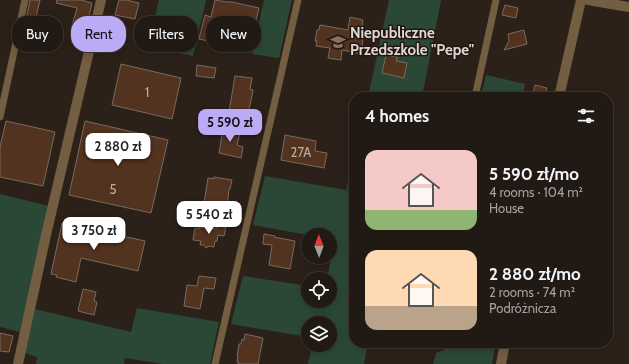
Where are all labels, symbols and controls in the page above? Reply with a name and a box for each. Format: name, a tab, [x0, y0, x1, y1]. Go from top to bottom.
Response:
chip: Buy	[12, 16, 63, 52]
chip: Rent	[71, 16, 126, 52]
chip: Filters	[134, 16, 198, 52]
chip: New	[206, 16, 261, 52]
place label: Niepubliczne Przedszkole "Pepe"	[350, 24, 474, 59]
school or university icon: Niepubliczne Przedszkole "Pepe"	[329, 33, 347, 51]
house number: 1	[145, 84, 149, 100]
icon: filters	[575, 105, 597, 127]
text: 4 homes	[365, 106, 429, 126]
pin: 5 590 zł	[189, 109, 271, 143]
text: 5 590 zł	[207, 114, 253, 130]
pin: 2 880 zł	[77, 133, 159, 167]
text: 2 880 zł	[94, 138, 142, 154]
house number: 27A	[291, 144, 311, 160]
text: 5 590 zł/mo	[489, 164, 579, 184]
icon: home	[397, 166, 445, 214]
house number: 5	[109, 181, 117, 197]
text: 4 rooms · 104 m²	[489, 184, 583, 200]
text: House	[489, 200, 524, 216]
pin: 5 540 zł	[168, 201, 250, 235]
text: 5 540 zł	[186, 206, 232, 222]
pin: 3 750 zł	[53, 217, 135, 251]
text: 3 750 zł	[71, 222, 117, 238]
north arrow	[301, 228, 337, 264]
map controls	[301, 228, 337, 352]
text: 2 880 zł/mo	[489, 264, 581, 284]
icon: home	[397, 266, 445, 314]
button: locate	[301, 272, 337, 308]
text: 2 rooms · 74 m²	[489, 284, 575, 300]
text: Podróżnicza	[489, 300, 556, 316]
button: layers	[301, 316, 337, 352]

